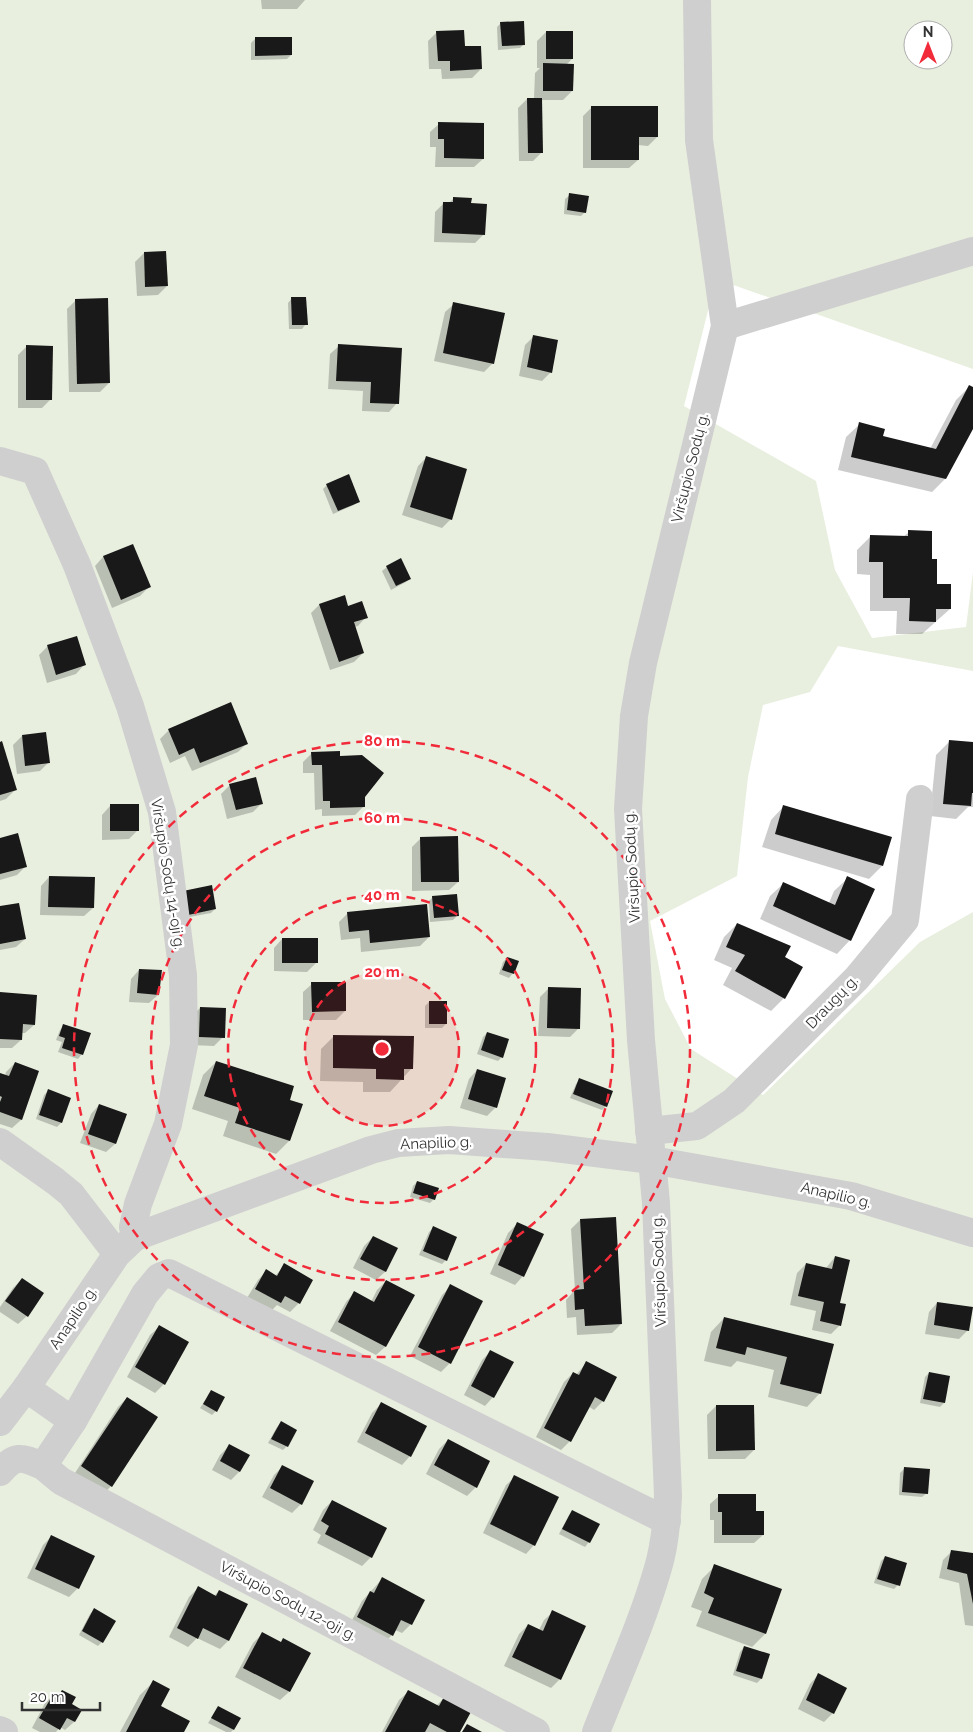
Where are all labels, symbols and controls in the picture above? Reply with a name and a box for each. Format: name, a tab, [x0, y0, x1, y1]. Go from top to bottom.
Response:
north arrow	[903, 20, 953, 70]
text: N	[923, 24, 933, 40]
street label: Viršupio Sodų g.	[668, 411, 712, 525]
text: 80 m	[364, 732, 400, 750]
street label: Viršupio Sodų 14-oji g.	[147, 797, 189, 951]
text: 60 m	[364, 809, 400, 827]
street label: Viršupio Sodų g.	[620, 810, 644, 924]
text: 40 m	[364, 886, 400, 904]
text: 20 m	[364, 963, 400, 981]
street label: Draugų g.	[802, 972, 862, 1032]
centre of rings	[373, 1040, 391, 1058]
street label: Anapilio g.	[400, 1133, 472, 1153]
street label: Anapilio g.	[799, 1178, 873, 1212]
street label: Viršupio Sodų g.	[648, 1215, 670, 1327]
street label: Anapilio g.	[45, 1283, 101, 1353]
street label: Viršupio Sodų 12-oji g.	[217, 1557, 359, 1645]
scale bar	[22, 1680, 100, 1712]
text: 20 m	[30, 1688, 65, 1706]

